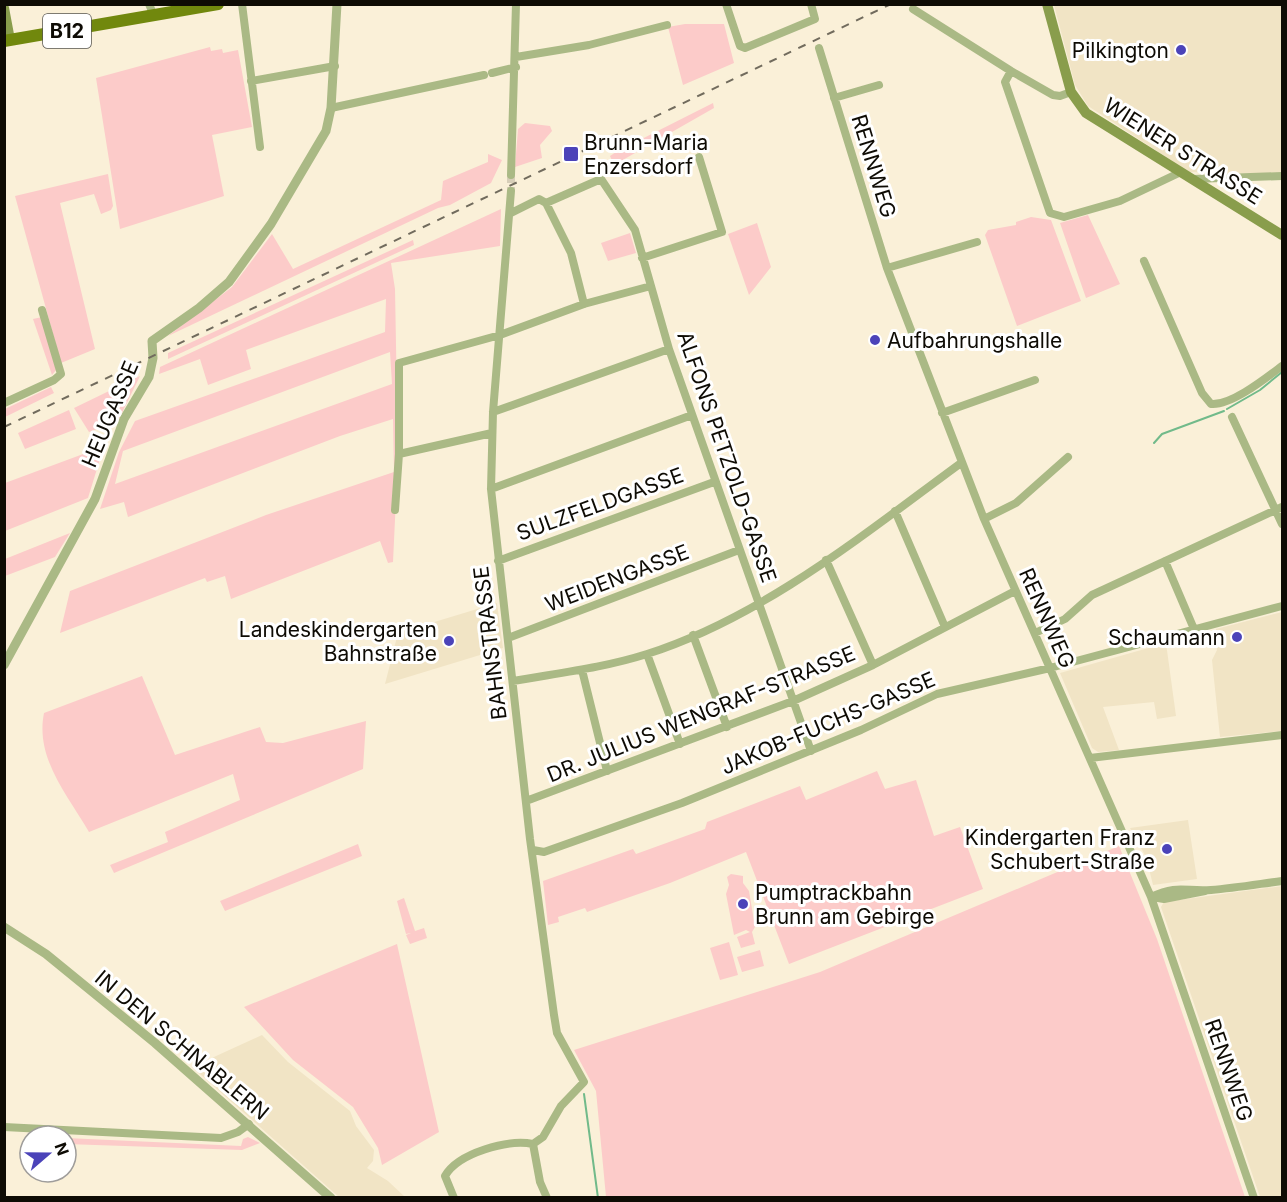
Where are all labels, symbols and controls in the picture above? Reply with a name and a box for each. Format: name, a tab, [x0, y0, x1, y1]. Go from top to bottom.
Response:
road number: B12	[43, 14, 91, 48]
place label: Pilkington	[1072, 38, 1169, 63]
marker: Pilkington	[1174, 43, 1188, 57]
street label: WIENER STRASSE	[1099, 92, 1267, 210]
street label: RENNWEG	[846, 111, 902, 221]
place label: Brunn-Maria Enzersdorf	[584, 130, 708, 179]
marker: Brunn-Maria Enzersdorf	[562, 145, 580, 163]
street label: ALFONS PETZOLD-GASSE	[672, 328, 782, 586]
place label: Aufbahrungshalle	[887, 328, 1062, 353]
marker: Aufbahrungshalle	[868, 333, 882, 347]
street label: HEUGASSE	[76, 357, 144, 471]
street label: SULZFELDGASSE	[513, 462, 687, 546]
street label: WEIDENGASSE	[542, 539, 692, 617]
street label: RENNWEG	[1014, 564, 1080, 672]
street label: BAHNSTRASSE	[468, 565, 512, 721]
place label: Landeskindergarten Bahnstraße	[239, 617, 437, 666]
place label: Schaumann	[1108, 625, 1225, 650]
marker: Schaumann	[1230, 630, 1244, 644]
marker: Landeskindergarten Bahnstraße	[442, 634, 456, 648]
street label: DR. JULIUS WENGRAF-STRASSE	[543, 641, 859, 787]
street label: JAKOB-FUCHS-GASSE	[717, 667, 939, 779]
place label: Kindergarten Franz Schubert-Straße	[965, 825, 1155, 874]
marker: Kindergarten Franz Schubert-Straße	[1160, 842, 1174, 856]
place label: Pumptrackbahn Brunn am Gebirge	[755, 880, 934, 929]
marker: Pumptrackbahn Brunn am Gebirge	[736, 897, 750, 911]
street label: IN DEN SCHNABLERN	[90, 965, 274, 1125]
street label: RENNWEG	[1200, 1015, 1258, 1125]
north arrow	[18, 1124, 78, 1184]
text: N	[51, 1140, 74, 1158]

